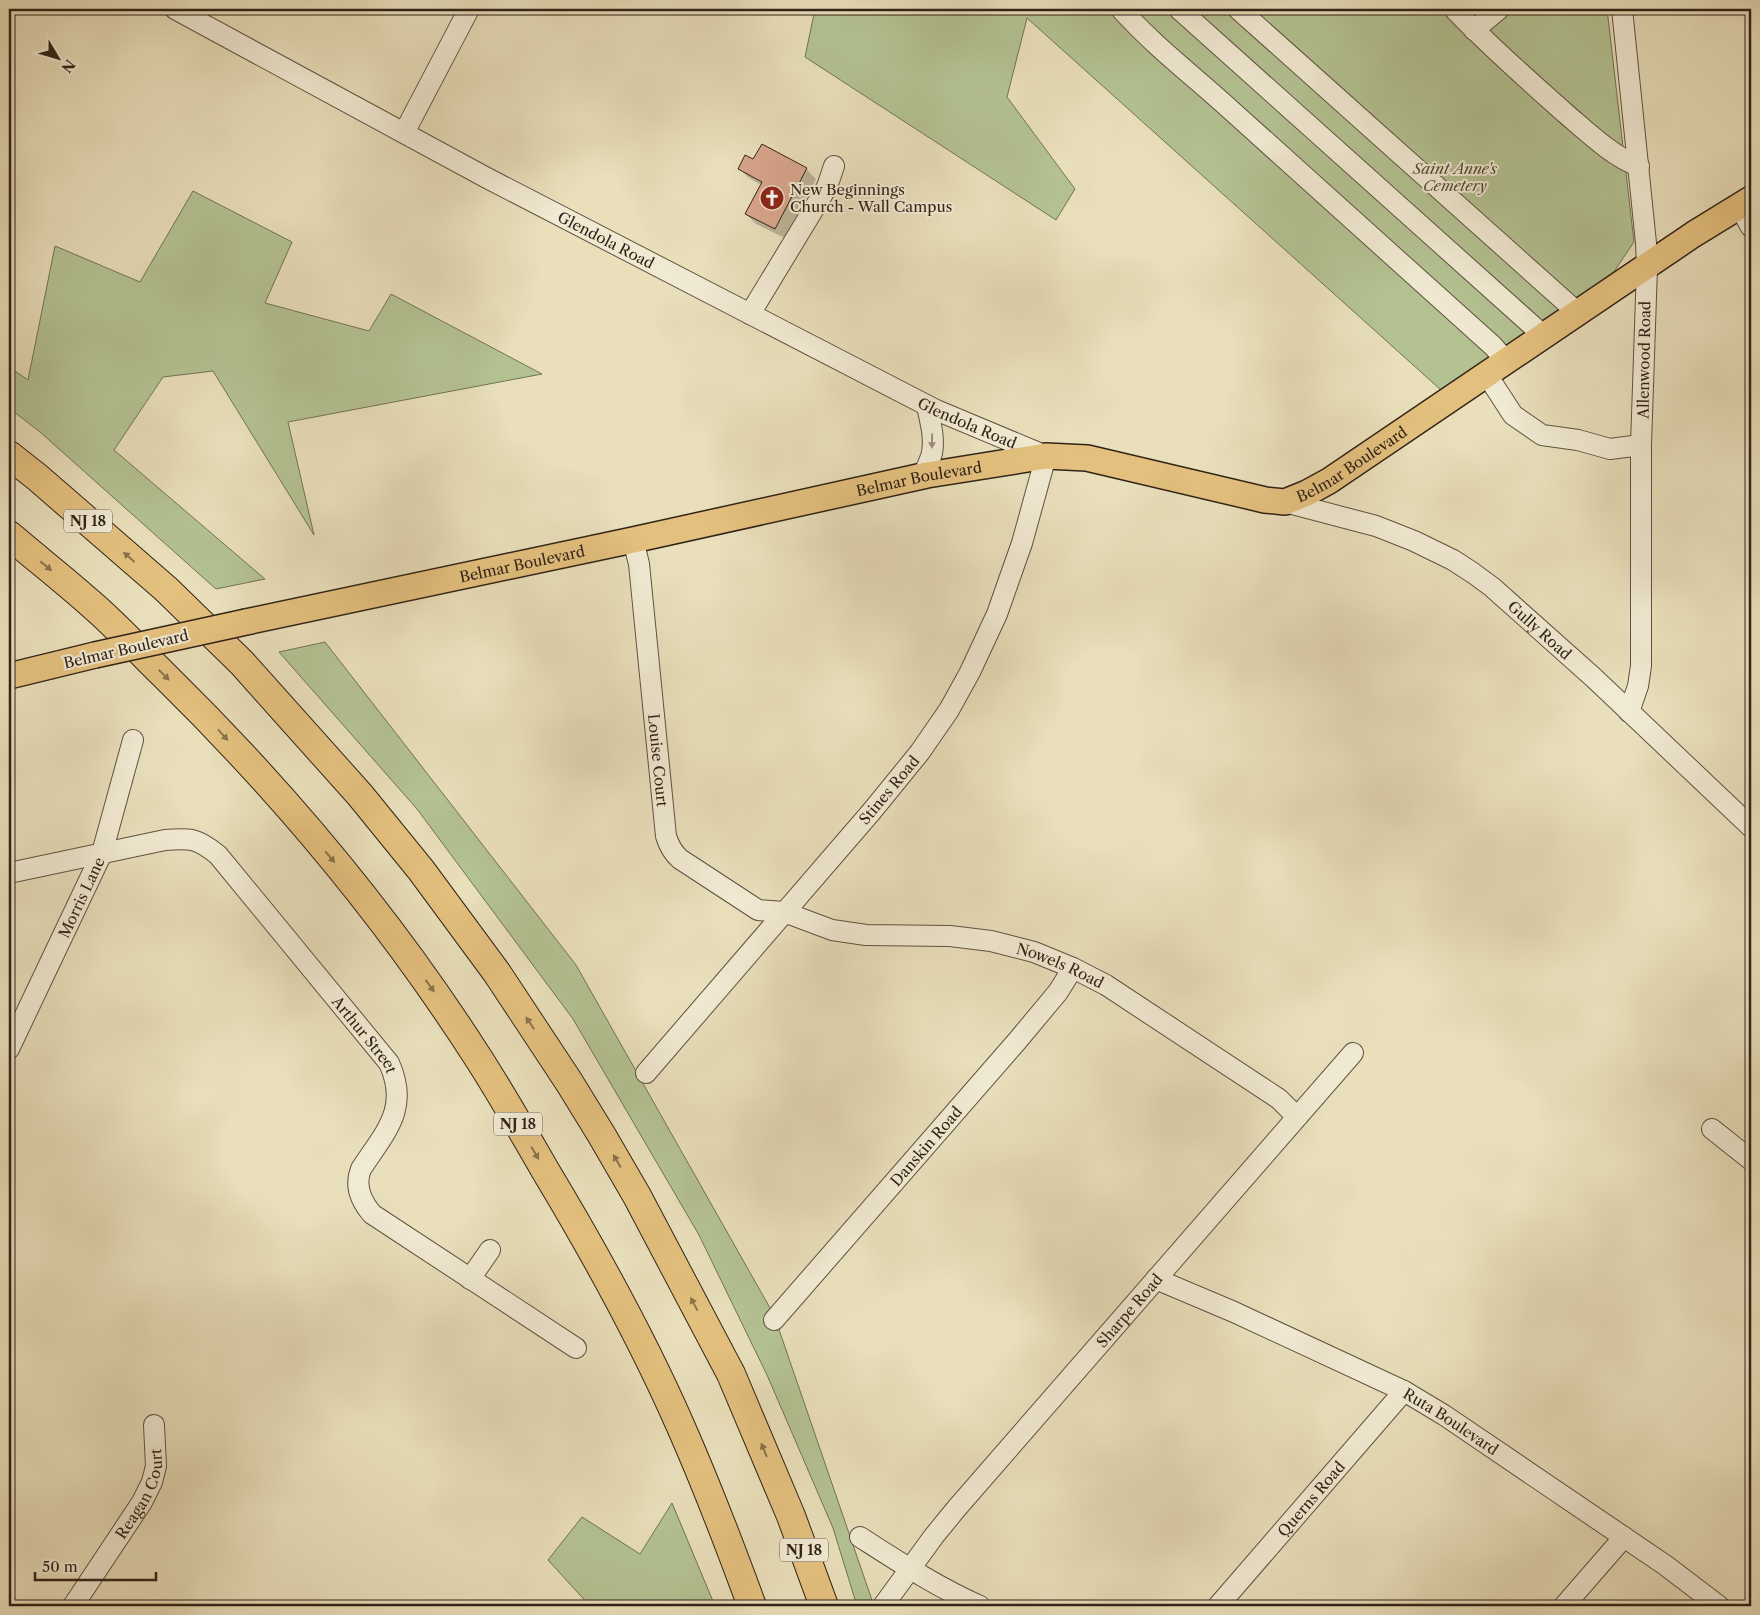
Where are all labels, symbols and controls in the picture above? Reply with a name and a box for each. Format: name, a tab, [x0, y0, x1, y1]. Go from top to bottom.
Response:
north arrow	[32, 32, 82, 82]
text: N	[57, 56, 79, 76]
park label: Saint Anne's Cemetery	[1412, 159, 1497, 195]
place label: New Beginnings Church - Wall Campus	[790, 180, 952, 216]
church icon: New Beginnings Church - Wall Campus	[759, 185, 785, 211]
street label: Glendola Road	[555, 207, 658, 272]
street label: Allenwood Road	[1633, 301, 1655, 420]
street label: Glendola Road	[915, 393, 1020, 452]
street label: Belmar Boulevard	[1293, 422, 1410, 506]
one-way arrow	[928, 434, 936, 450]
street label: Belmar Boulevard	[854, 457, 983, 500]
road number: NJ 18	[64, 510, 112, 532]
street label: Belmar Boulevard	[457, 541, 586, 586]
one-way arrow	[124, 551, 136, 563]
one-way arrow	[39, 561, 52, 572]
street label: Gully Road	[1504, 596, 1576, 663]
street label: Belmar Boulevard	[62, 625, 190, 673]
one-way arrow	[158, 669, 170, 681]
street label: Louise Court	[644, 713, 673, 808]
one-way arrow	[217, 729, 229, 741]
street label: Stines Road	[855, 752, 923, 828]
one-way arrow	[325, 851, 336, 864]
street label: Morris Lane	[54, 854, 108, 941]
street label: Nowels Road	[1015, 938, 1107, 992]
one-way arrow	[425, 979, 435, 993]
street label: Arthur Street	[328, 991, 402, 1076]
one-way arrow	[525, 1017, 535, 1030]
street label: Danskin Road	[886, 1102, 966, 1190]
road number: NJ 18	[494, 1112, 542, 1136]
one-way arrow	[531, 1146, 540, 1159]
one-way arrow	[612, 1154, 621, 1167]
street label: Sharpe Road	[1092, 1270, 1166, 1351]
one-way arrow	[690, 1296, 698, 1311]
street label: Ruta Boulevard	[1400, 1383, 1502, 1459]
one-way arrow	[760, 1442, 768, 1457]
street label: Reagan Court	[111, 1447, 166, 1542]
street label: Querns Road	[1273, 1457, 1349, 1540]
road number: NJ 18	[780, 1538, 828, 1562]
scale bar	[35, 1550, 156, 1582]
text: 50 m	[42, 1557, 78, 1576]

